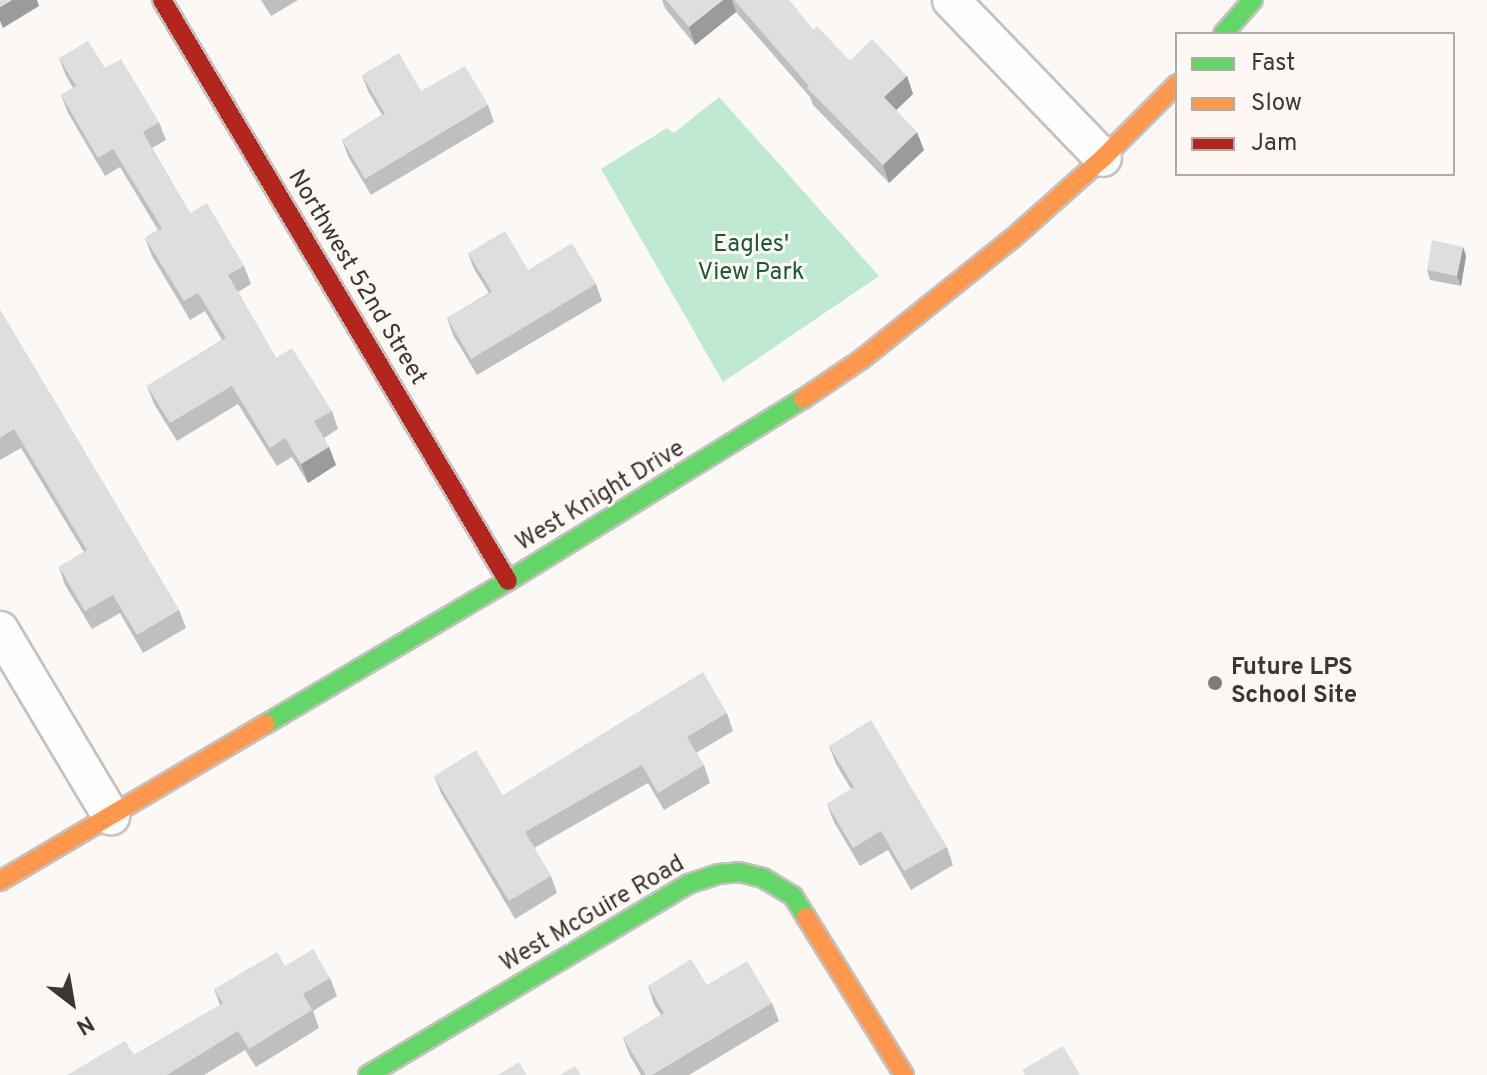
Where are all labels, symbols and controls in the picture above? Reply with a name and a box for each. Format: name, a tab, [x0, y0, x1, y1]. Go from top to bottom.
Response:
legend	[1175, 32, 1455, 176]
text: Fast	[1251, 49, 1295, 79]
text: Slow	[1251, 89, 1302, 119]
text: Jam	[1251, 129, 1297, 159]
street label: Northwest 52nd Street	[280, 165, 432, 391]
park label: Eagles' View Park	[698, 232, 804, 288]
street label: West Knight Drive	[511, 435, 691, 559]
place label: Future LPS School Site	[1231, 655, 1357, 711]
marker: Future LPS School Site	[1206, 674, 1224, 692]
street label: West McGuire Road	[496, 851, 690, 979]
north arrow	[32, 963, 112, 1043]
text: N	[71, 1008, 98, 1040]

